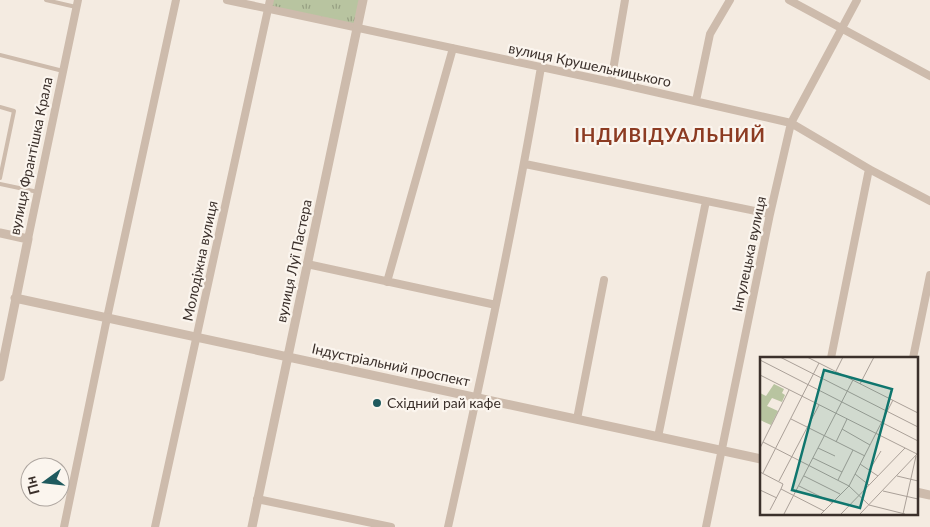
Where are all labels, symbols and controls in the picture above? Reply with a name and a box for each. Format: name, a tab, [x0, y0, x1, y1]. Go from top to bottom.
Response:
street label: вулиця Крушельницького	[507, 39, 673, 90]
street label: вулиця Франтішка Крала	[5, 75, 56, 236]
district label: ІНДИВІДУАЛЬНИЙ	[574, 123, 766, 146]
street label: Інгулецька вулиця	[728, 195, 769, 313]
street label: вулиця Луї Пастера	[272, 198, 315, 324]
street label: Молодіжна вулиця	[178, 199, 221, 323]
street label: Індустріальний проспект	[310, 339, 472, 390]
inset map	[760, 357, 918, 514]
place label: Східний рай кафе	[387, 394, 501, 411]
marker: Східний рай кафе	[371, 397, 383, 409]
north arrow	[20, 457, 70, 507]
text: Пн	[21, 474, 43, 497]

